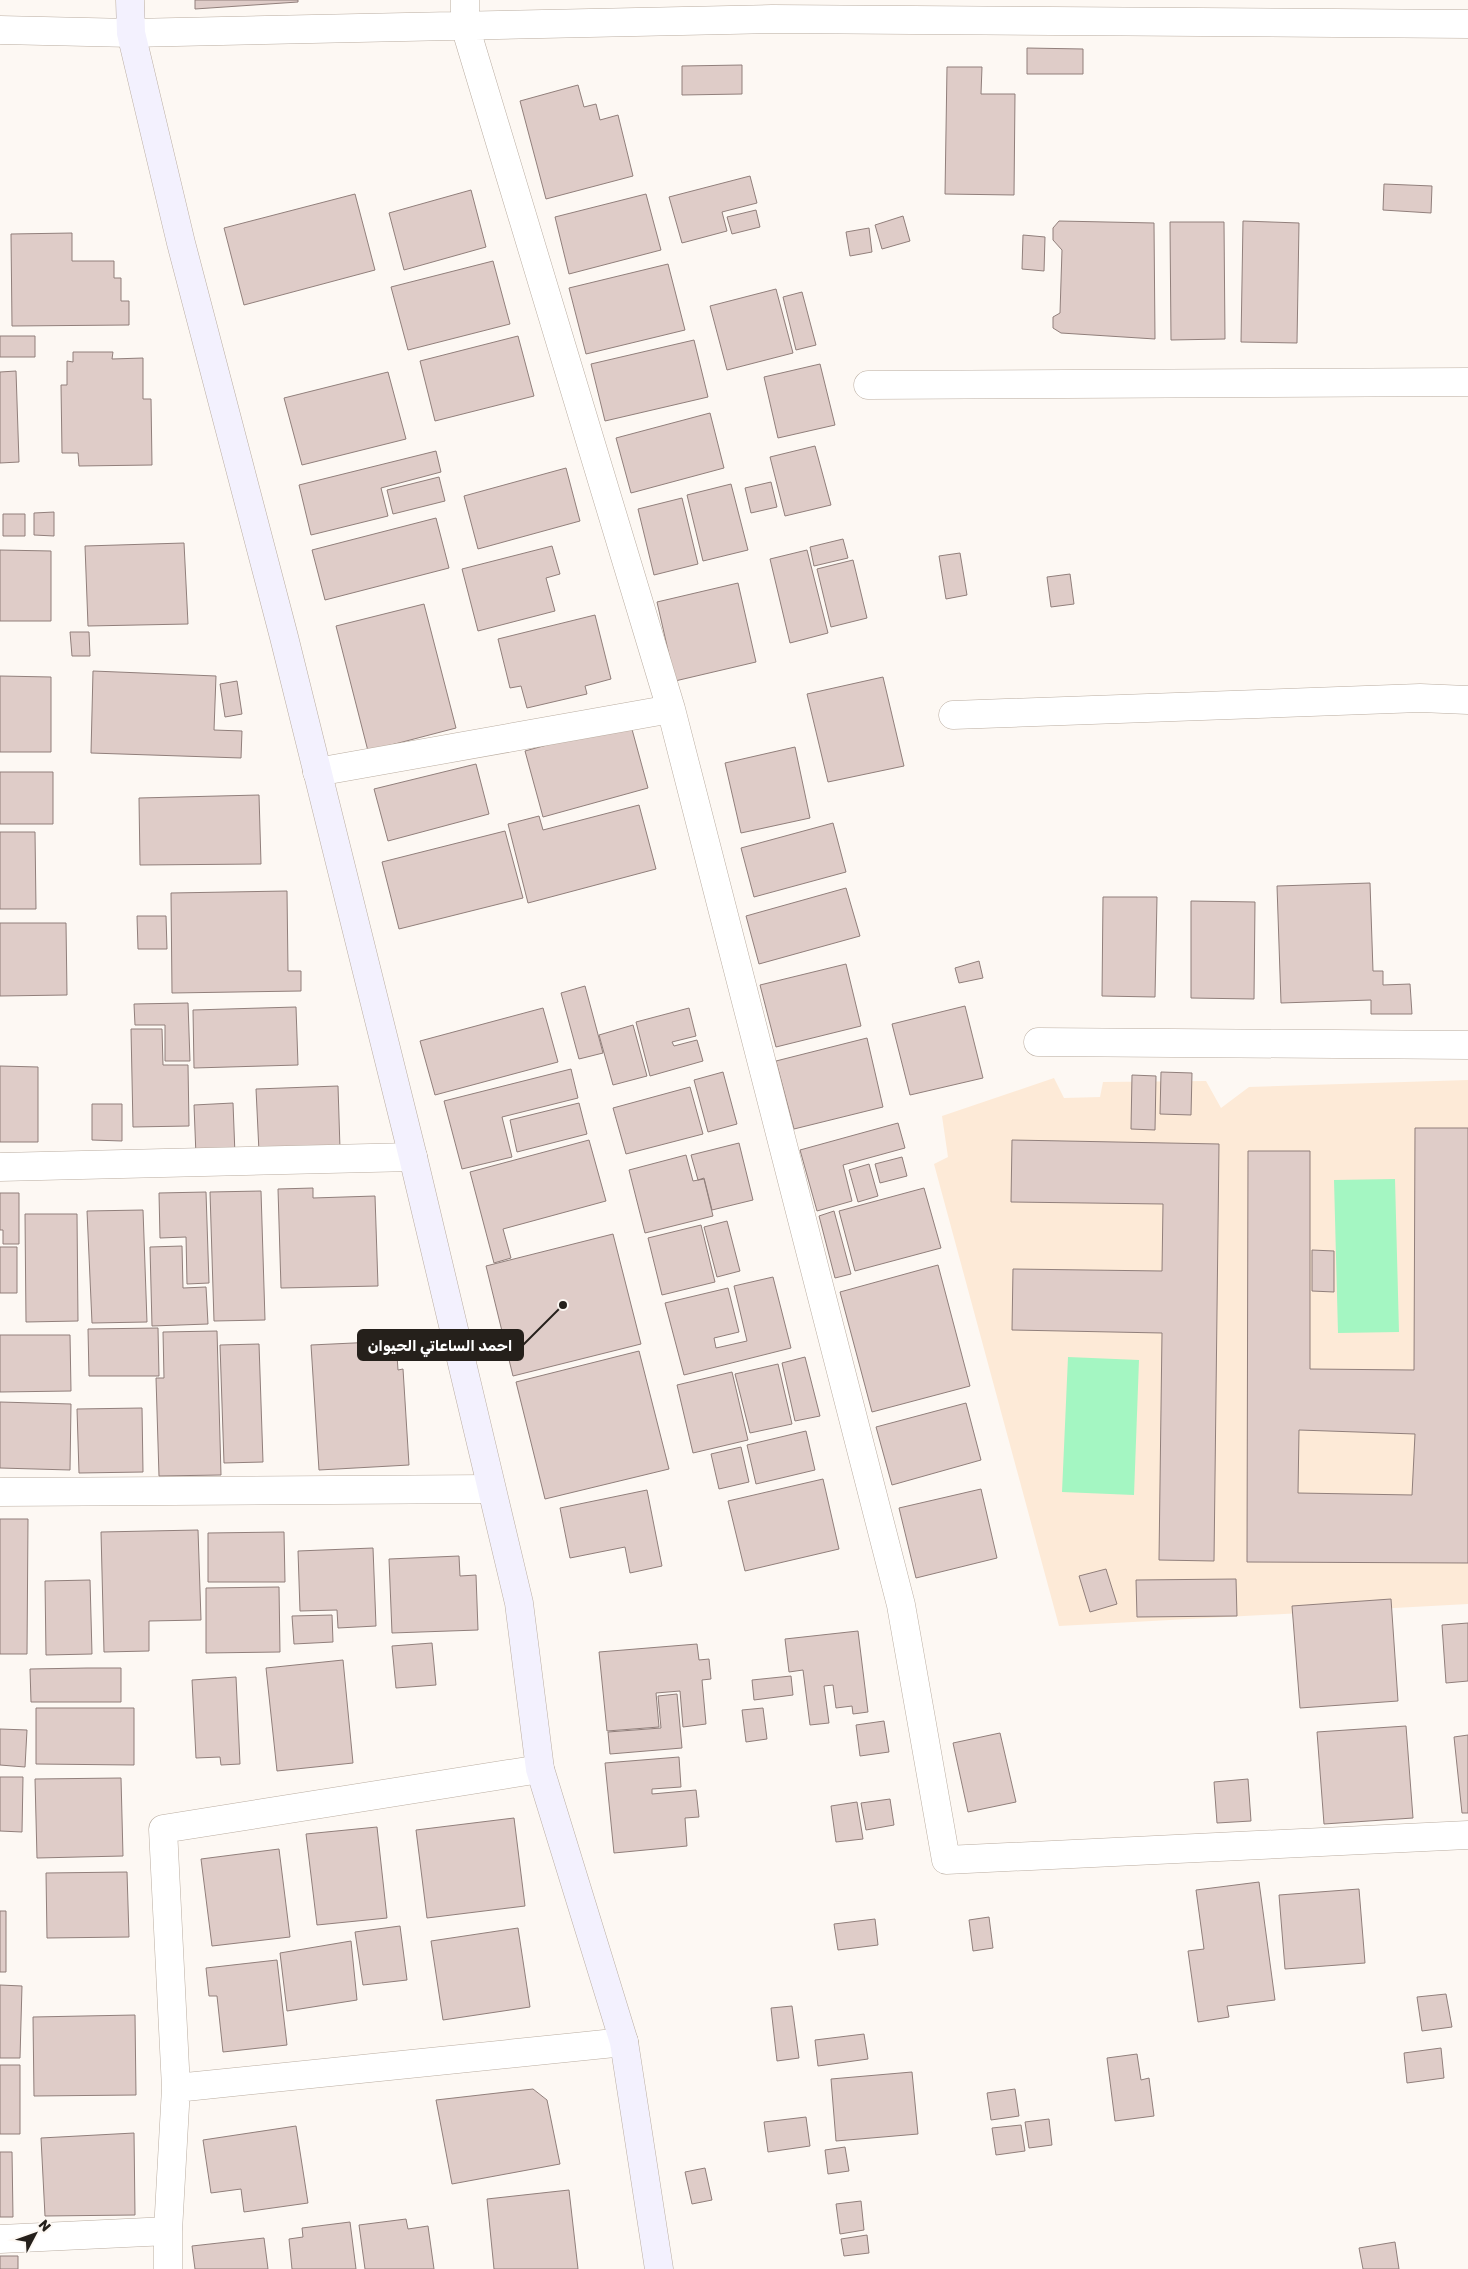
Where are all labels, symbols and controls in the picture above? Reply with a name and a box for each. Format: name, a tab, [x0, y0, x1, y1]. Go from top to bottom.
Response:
callout: احمد الساعاتي الحيوان	[358, 1330, 523, 1360]
text: احمد الساعاتي الحيوان	[368, 1337, 512, 1358]
north arrow	[10, 2209, 60, 2259]
text: N	[35, 2216, 54, 2235]

